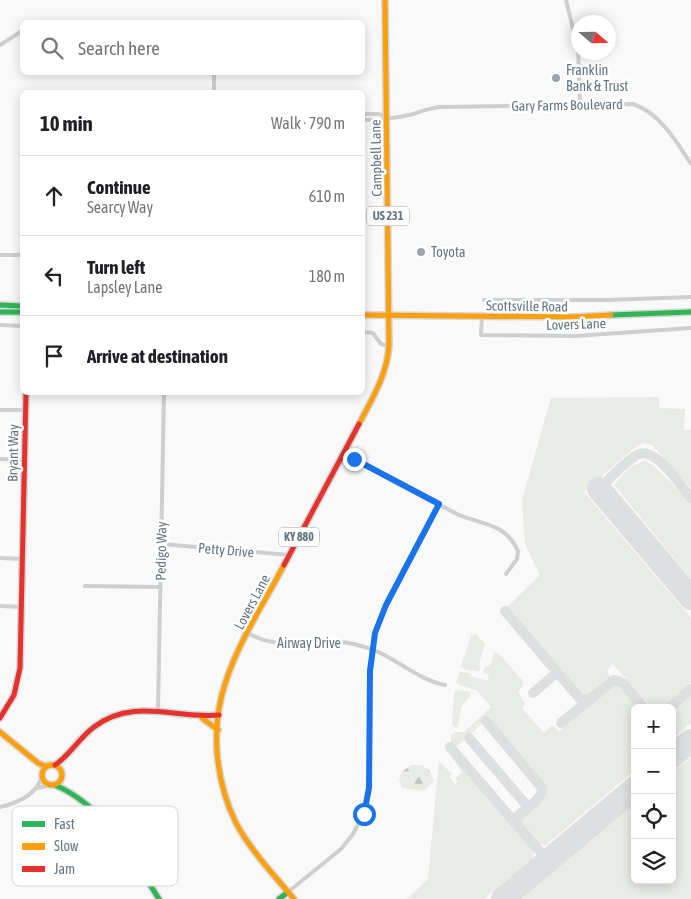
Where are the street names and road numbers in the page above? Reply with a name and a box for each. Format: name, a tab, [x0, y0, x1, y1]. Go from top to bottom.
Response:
street label: Gary Farms Boulevard	[511, 96, 623, 114]
street label: Campbell Lane	[367, 119, 385, 197]
road number: US 231	[367, 207, 409, 226]
street label: Scottsville Road	[486, 297, 568, 315]
street label: Lovers Lane	[546, 315, 606, 333]
street label: Bryant Way	[4, 424, 22, 482]
street label: Pedigo Way	[152, 521, 170, 581]
road number: KY 880	[279, 528, 319, 546]
street label: Petty Drive	[197, 540, 255, 560]
street label: Lovers Lane	[231, 572, 273, 632]
street label: Airway Drive	[277, 635, 341, 651]

